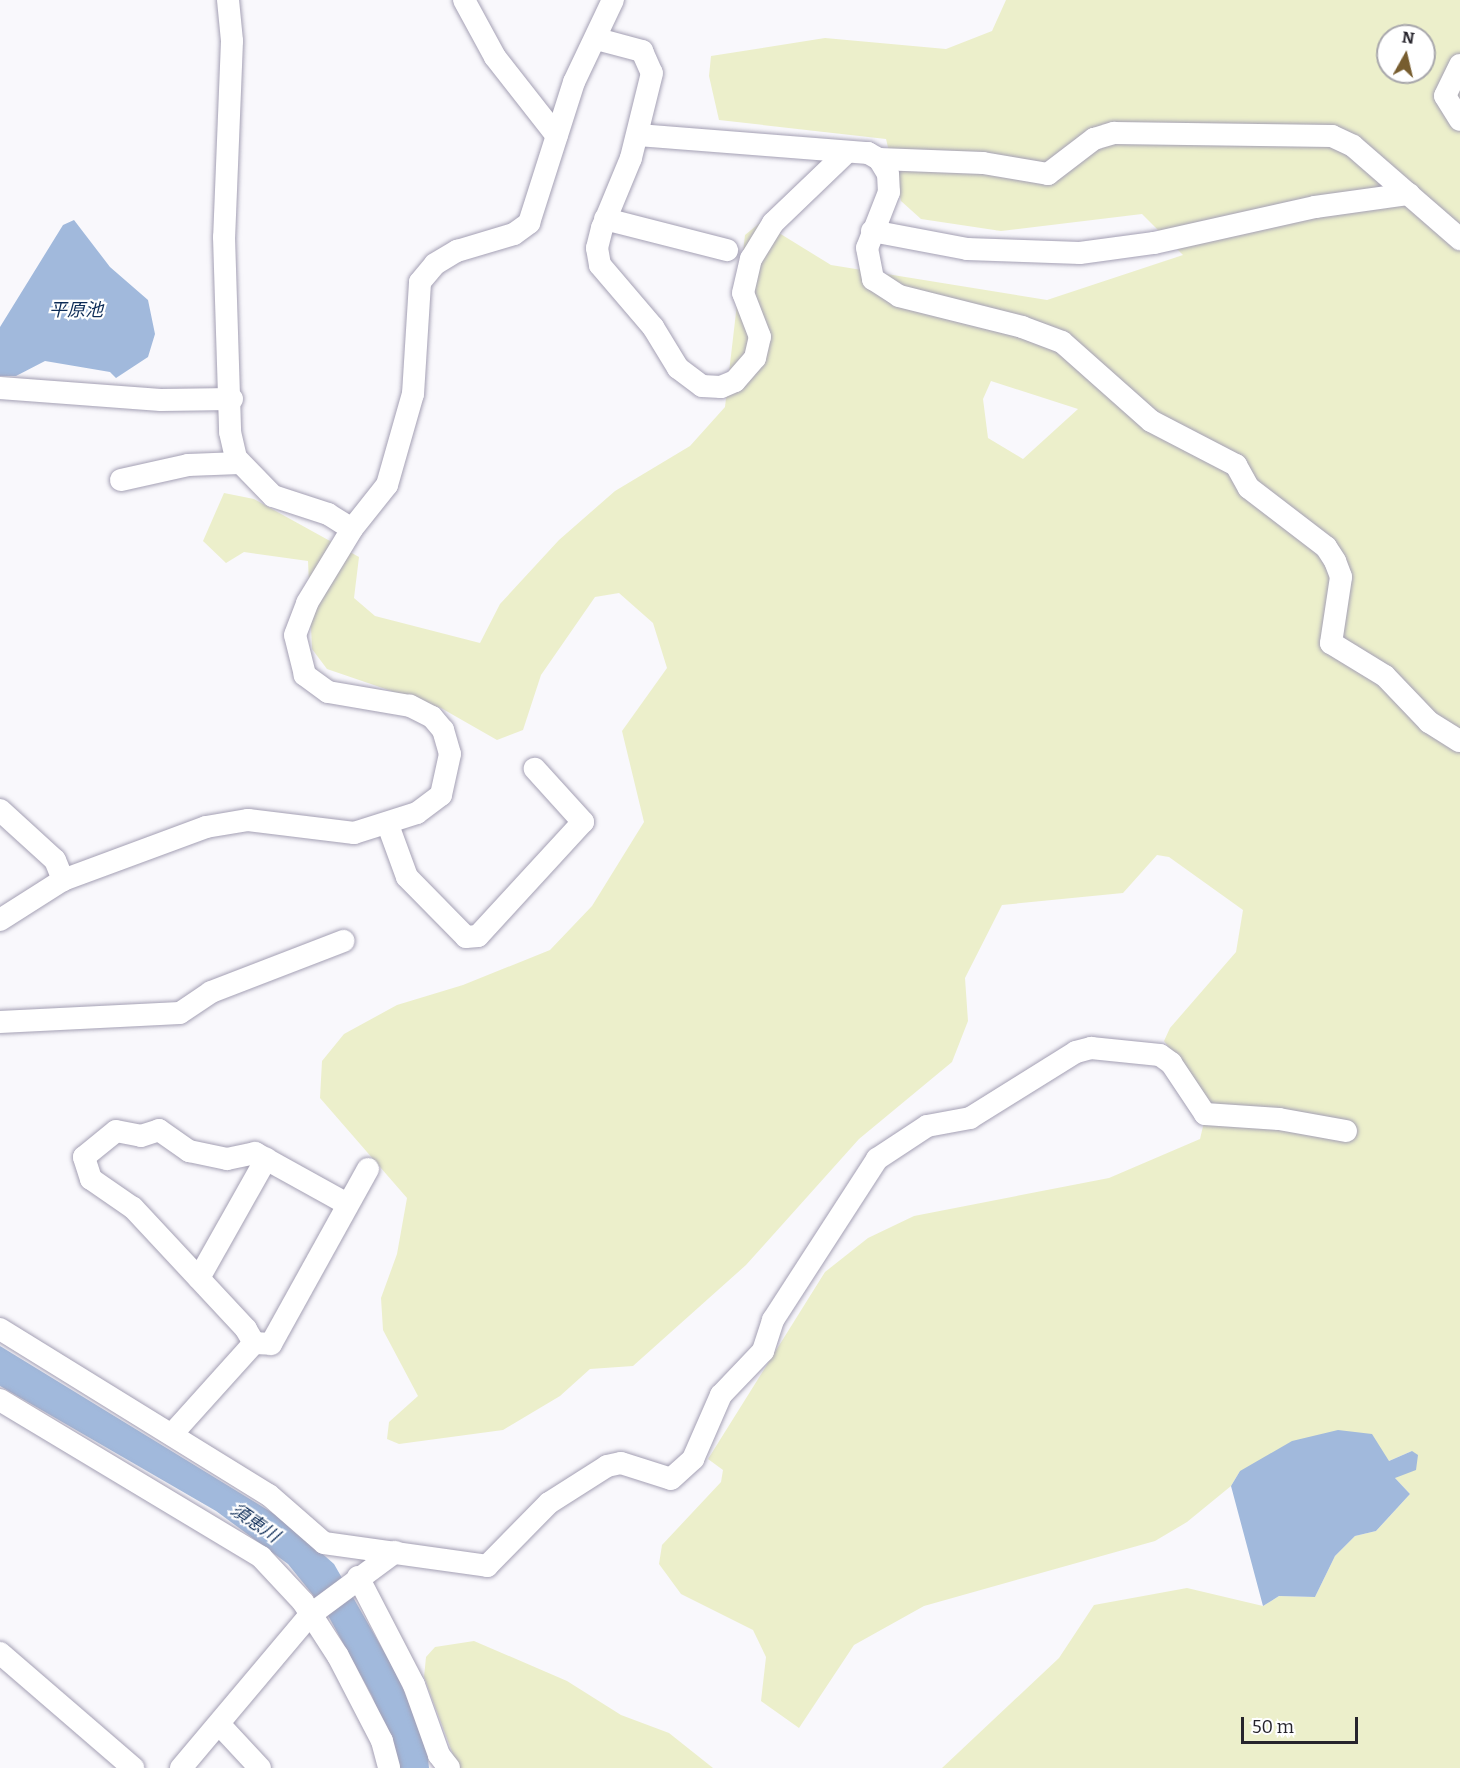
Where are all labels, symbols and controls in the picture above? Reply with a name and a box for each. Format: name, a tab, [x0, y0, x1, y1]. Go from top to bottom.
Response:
north arrow	[1376, 24, 1436, 84]
text: N	[1401, 27, 1416, 48]
water label: 平原池	[49, 299, 103, 321]
water label: 須恵川	[227, 1499, 283, 1547]
scale bar	[1244, 1705, 1361, 1743]
text: 50 m	[1252, 1716, 1294, 1738]

